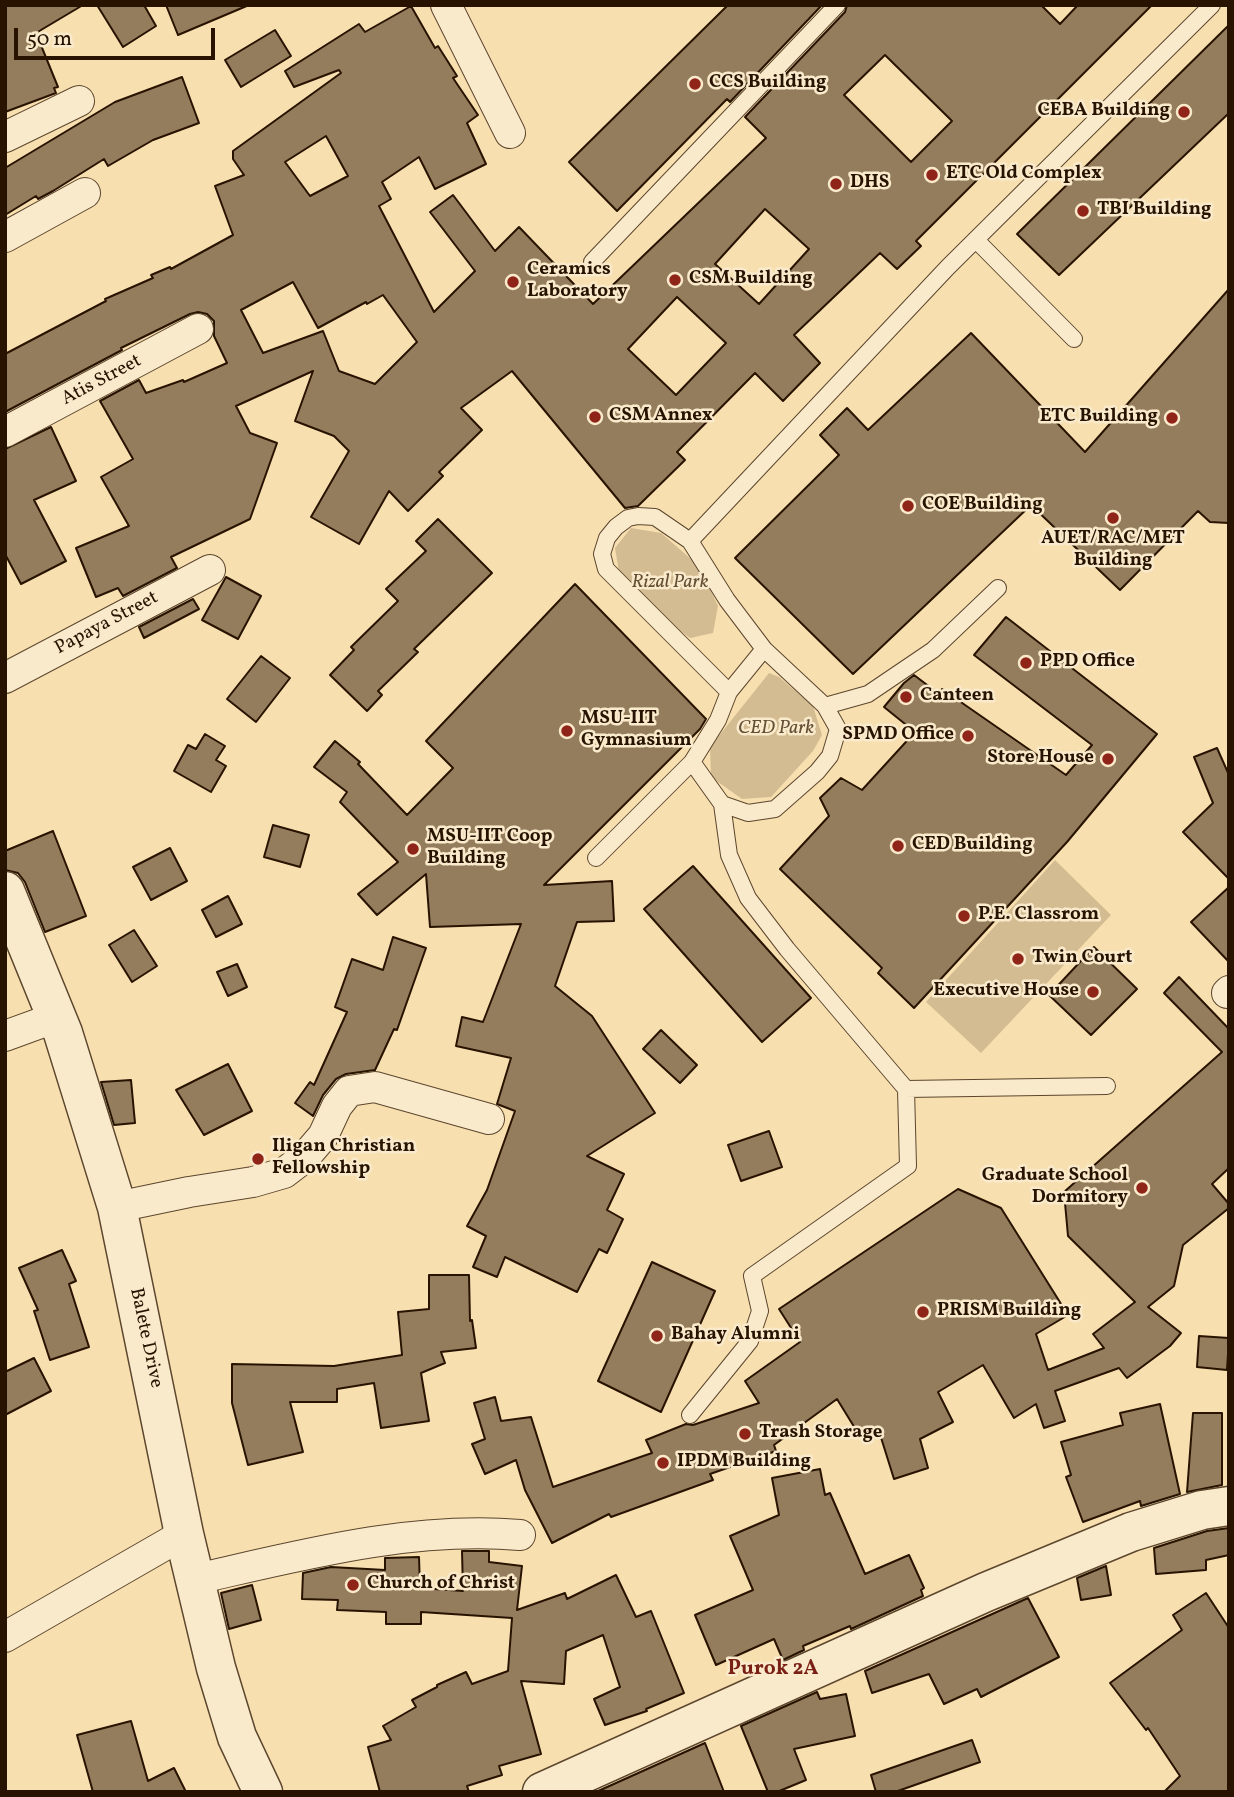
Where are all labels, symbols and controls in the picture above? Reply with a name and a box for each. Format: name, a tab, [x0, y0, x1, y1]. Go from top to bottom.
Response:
scale bar	[18, 14, 219, 58]
text: 50 m	[27, 25, 72, 54]
place label: CCS Building	[709, 73, 826, 95]
marker: CCS Building	[687, 76, 703, 92]
place label: CEBA Building	[1037, 101, 1170, 123]
marker: CEBA Building	[1176, 104, 1192, 120]
place label: ETC Old Complex	[946, 164, 1102, 186]
marker: ETC Old Complex	[924, 167, 940, 183]
place label: DHS	[850, 173, 889, 195]
marker: DHS	[828, 176, 844, 192]
place label: TBI Building	[1097, 200, 1211, 222]
marker: TBI Building	[1075, 203, 1091, 219]
place label: Ceramics Laboratory	[527, 260, 628, 304]
place label: CSM Building	[689, 269, 813, 291]
marker: CSM Building	[667, 272, 683, 288]
marker: Ceramics Laboratory	[505, 274, 521, 290]
street label: Atis Street	[58, 350, 146, 412]
place label: CSM Annex	[609, 406, 713, 428]
place label: ETC Building	[1040, 407, 1158, 429]
marker: CSM Annex	[587, 409, 603, 425]
marker: ETC Building	[1164, 410, 1180, 426]
place label: COE Building	[922, 495, 1043, 517]
marker: COE Building	[900, 498, 916, 514]
marker: AUET/RAC/MET Building	[1105, 510, 1121, 526]
place label: AUET/RAC/MET Building	[1041, 529, 1185, 573]
park label: Rizal Park	[631, 573, 709, 595]
street label: Papaya Street	[51, 587, 163, 661]
place label: PPD Office	[1040, 652, 1135, 674]
marker: PPD Office	[1018, 655, 1034, 671]
place label: Canteen	[920, 686, 994, 708]
marker: Canteen	[898, 689, 914, 705]
place label: MSU-IIT Gymnasium	[581, 709, 692, 753]
park label: CED Park	[738, 719, 814, 741]
marker: MSU-IIT Gymnasium	[559, 723, 575, 739]
place label: SPMD Office	[842, 725, 954, 747]
marker: SPMD Office	[960, 728, 976, 744]
place label: Store House	[987, 748, 1094, 770]
marker: Store House	[1100, 751, 1116, 767]
place label: MSU-IIT Coop Building	[427, 827, 552, 871]
place label: CED Building	[912, 835, 1033, 857]
marker: CED Building	[890, 838, 906, 854]
marker: MSU-IIT Coop Building	[405, 841, 421, 857]
place label: P.E. Classrom	[978, 905, 1099, 927]
marker: P.E. Classrom	[956, 908, 972, 924]
place label: Twin Court	[1032, 948, 1132, 970]
marker: Twin Court	[1010, 951, 1026, 967]
place label: Executive House	[933, 981, 1079, 1003]
marker: Executive House	[1085, 984, 1101, 1000]
place label: Iligan Christian Fellowship	[272, 1137, 415, 1181]
marker: Iligan Christian Fellowship	[250, 1151, 266, 1167]
place label: Graduate School Dormitory	[982, 1166, 1128, 1210]
marker: Graduate School Dormitory	[1134, 1180, 1150, 1196]
street label: Balete Drive	[123, 1286, 167, 1390]
place label: PRISM Building	[937, 1301, 1081, 1323]
marker: PRISM Building	[915, 1304, 931, 1320]
place label: Bahay Alumni	[671, 1325, 800, 1347]
marker: Bahay Alumni	[649, 1328, 665, 1344]
place label: Trash Storage	[759, 1423, 883, 1445]
marker: Trash Storage	[737, 1426, 753, 1442]
place label: IPDM Building	[677, 1452, 811, 1474]
marker: IPDM Building	[655, 1455, 671, 1471]
place label: Church of Christ	[367, 1574, 515, 1596]
marker: Church of Christ	[345, 1577, 361, 1593]
district label: Purok 2A	[728, 1657, 818, 1683]

